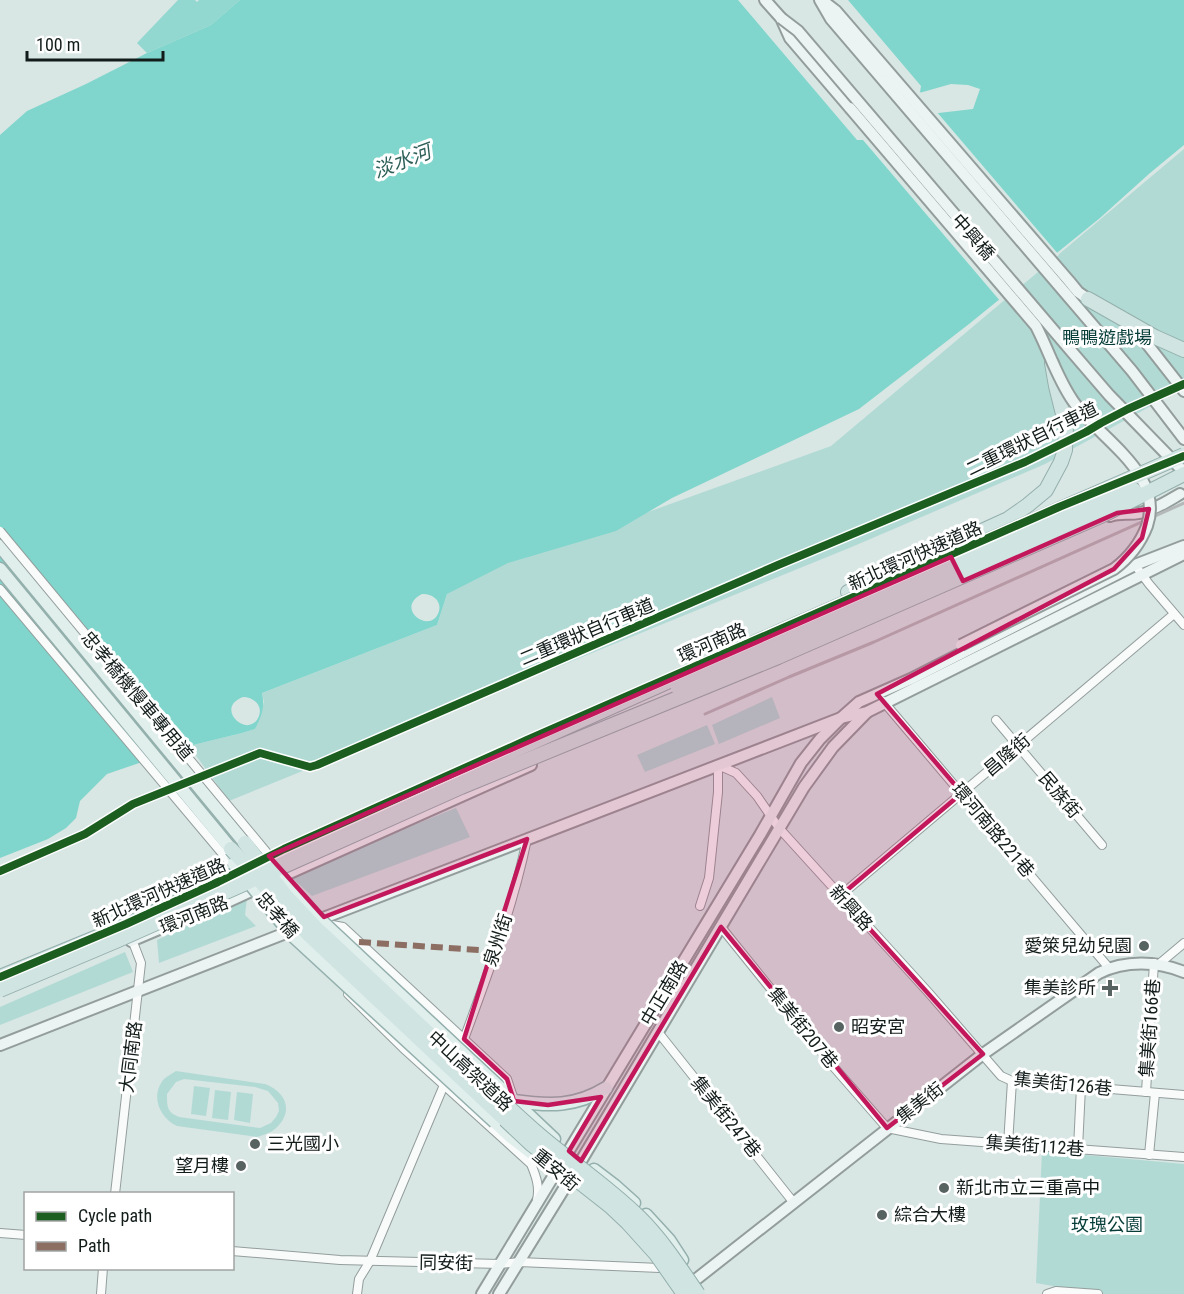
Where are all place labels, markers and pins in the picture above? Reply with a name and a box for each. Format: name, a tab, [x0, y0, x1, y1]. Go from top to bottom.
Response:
place label: 愛箂兒幼兒園	[1024, 935, 1132, 956]
marker: 愛箂兒幼兒園	[1137, 939, 1151, 953]
place label: 集美診所	[1024, 977, 1096, 998]
marker: 集美診所	[1101, 979, 1119, 997]
place label: 昭安宮	[851, 1016, 905, 1037]
marker: 昭安宮	[832, 1020, 846, 1034]
place label: 三光國小	[267, 1133, 339, 1154]
marker: 三光國小	[248, 1137, 262, 1151]
place label: 望月樓	[175, 1155, 229, 1176]
marker: 望月樓	[234, 1159, 248, 1173]
place label: 新北市立三重高中	[956, 1177, 1100, 1198]
marker: 新北市立三重高中	[937, 1181, 951, 1195]
place label: 綜合大樓	[894, 1204, 966, 1225]
marker: 綜合大樓	[875, 1208, 889, 1222]

